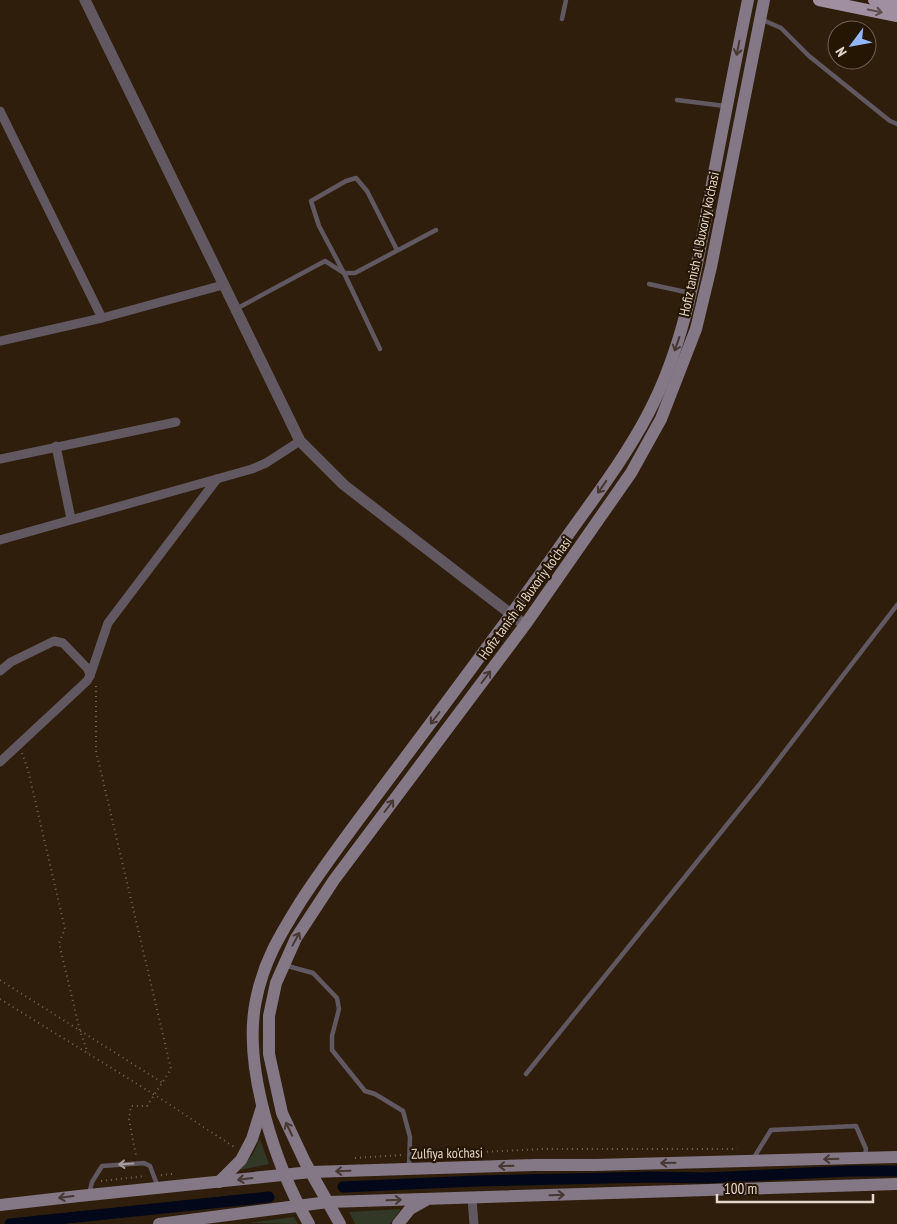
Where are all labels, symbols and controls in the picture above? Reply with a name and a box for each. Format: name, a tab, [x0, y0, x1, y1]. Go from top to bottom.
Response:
one-way arrow	[867, 7, 883, 17]
north arrow	[827, 20, 877, 70]
one-way arrow	[733, 39, 743, 55]
text: N	[831, 44, 851, 60]
street label: Hofiz tanish al Buxoriy ko'chasi	[675, 170, 723, 318]
one-way arrow	[672, 336, 681, 351]
one-way arrow	[597, 480, 607, 494]
street label: Hofiz tanish al Buxoriy ko'chasi	[474, 533, 576, 663]
one-way arrow	[481, 671, 492, 684]
one-way arrow	[429, 711, 440, 724]
one-way arrow	[384, 799, 394, 813]
one-way arrow	[291, 933, 301, 947]
one-way arrow	[284, 1122, 294, 1137]
street label: Zulfiya ko'chasi	[411, 1143, 483, 1163]
one-way arrow	[823, 1154, 839, 1163]
one-way arrow	[661, 1158, 677, 1168]
one-way arrow	[118, 1160, 134, 1169]
one-way arrow	[498, 1161, 514, 1171]
one-way arrow	[336, 1166, 352, 1176]
scale bar	[717, 1172, 873, 1204]
one-way arrow	[237, 1174, 253, 1184]
text: 100 m	[724, 1179, 757, 1198]
one-way arrow	[549, 1191, 565, 1200]
one-way arrow	[58, 1192, 74, 1202]
one-way arrow	[386, 1195, 402, 1205]

